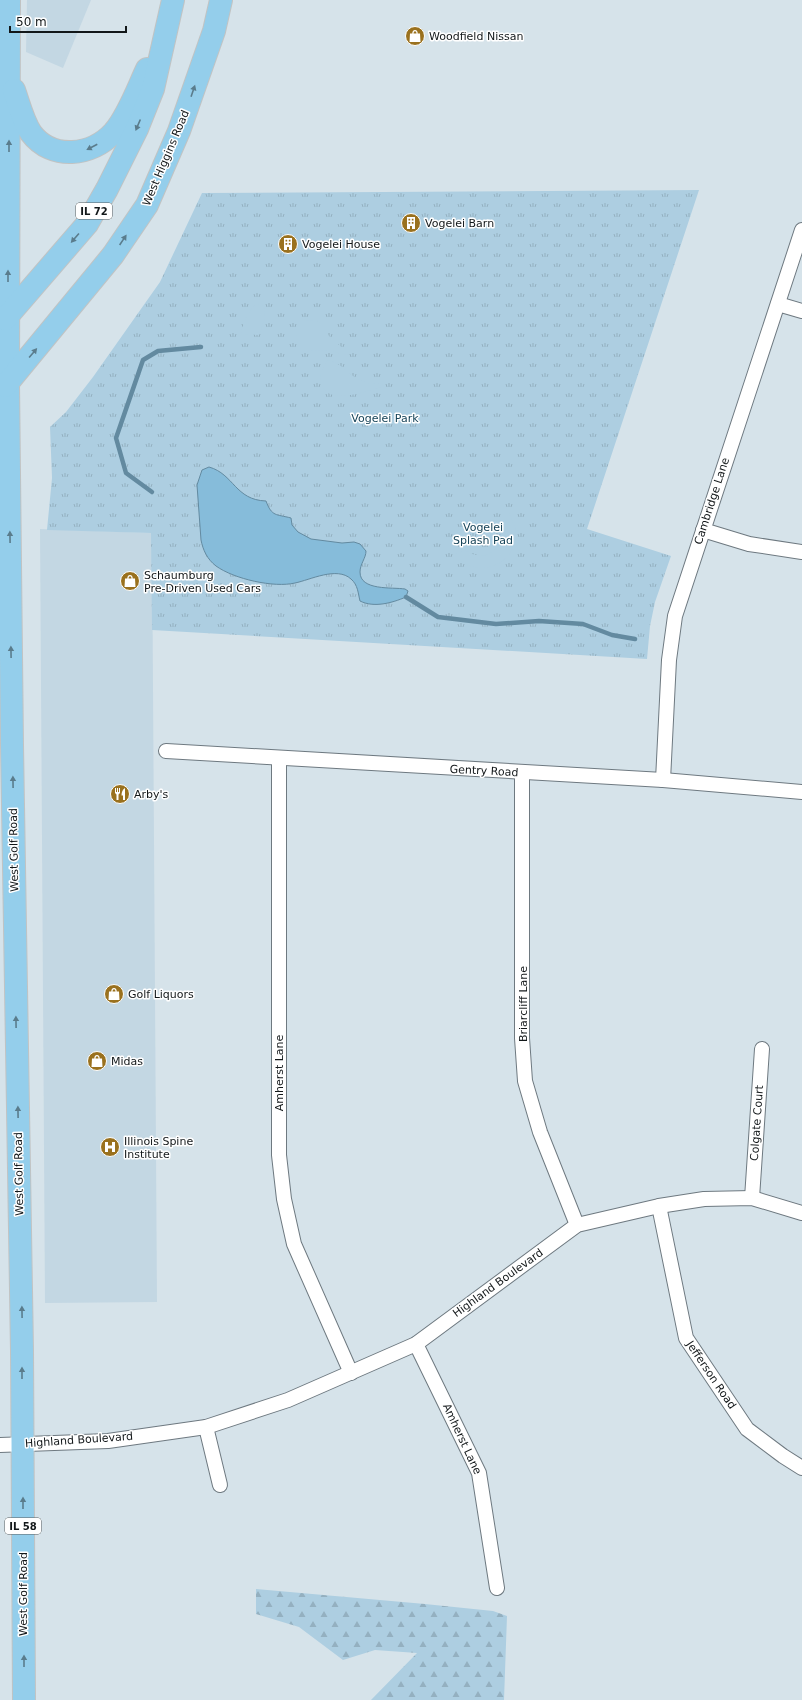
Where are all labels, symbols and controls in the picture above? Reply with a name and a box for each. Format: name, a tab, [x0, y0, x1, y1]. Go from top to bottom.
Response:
scale bar	[10, 8, 126, 34]
text: 50 m	[16, 15, 47, 29]
shop icon: Woodfield Nissan	[404, 25, 426, 47]
place label: Woodfield Nissan	[429, 30, 523, 43]
one-way arrow	[190, 84, 196, 96]
street label: West Higgins Road	[140, 108, 192, 208]
one-way arrow	[135, 120, 141, 131]
one-way arrow	[6, 139, 12, 152]
one-way arrow	[86, 144, 97, 151]
road number: IL 72	[76, 203, 112, 219]
building icon: Vogelei Barn	[400, 212, 422, 234]
place label: Vogelei Barn	[425, 217, 494, 230]
one-way arrow	[70, 233, 79, 243]
building icon: Vogelei House	[277, 233, 299, 255]
one-way arrow	[119, 235, 127, 246]
place label: Vogelei House	[302, 238, 380, 251]
one-way arrow	[5, 269, 11, 282]
one-way arrow	[28, 347, 37, 358]
park label: Vogelei Park	[351, 412, 419, 425]
street label: Cambridge Lane	[692, 456, 732, 546]
park label: Vogelei Splash Pad	[453, 521, 513, 547]
one-way arrow	[7, 530, 13, 543]
place label: Schaumburg Pre-Driven Used Cars	[144, 569, 261, 595]
shop icon: Schaumburg Pre-Driven Used Cars	[119, 570, 141, 592]
one-way arrow	[8, 645, 14, 658]
street label: Gentry Road	[449, 763, 519, 779]
one-way arrow	[9, 776, 16, 788]
restaurant icon: Arby's	[109, 783, 131, 805]
place label: Arby's	[134, 788, 169, 801]
street label: West Golf Road	[7, 808, 21, 892]
street label: Briarcliff Lane	[517, 966, 530, 1042]
shop icon: Golf Liquors	[103, 983, 125, 1005]
place label: Golf Liquors	[128, 988, 194, 1001]
one-way arrow	[13, 1016, 20, 1028]
street label: Amherst Lane	[273, 1034, 286, 1111]
shop icon: Midas	[86, 1050, 108, 1072]
place label: Midas	[111, 1055, 143, 1068]
street label: Colgate Court	[748, 1084, 766, 1161]
one-way arrow	[15, 1105, 21, 1118]
street label: West Golf Road	[12, 1132, 26, 1216]
place label: Illinois Spine Institute	[124, 1135, 193, 1161]
hospital icon: Illinois Spine Institute	[99, 1136, 121, 1158]
street label: Highland Boulevard	[450, 1246, 546, 1320]
one-way arrow	[18, 1306, 25, 1318]
street label: Jefferson Road	[683, 1338, 739, 1412]
one-way arrow	[19, 1366, 25, 1379]
street label: Amherst Lane	[440, 1402, 484, 1477]
street label: Highland Boulevard	[25, 1430, 133, 1450]
one-way arrow	[20, 1496, 26, 1509]
road number: IL 58	[5, 1518, 41, 1534]
street label: West Golf Road	[17, 1552, 30, 1636]
one-way arrow	[21, 1654, 27, 1667]

